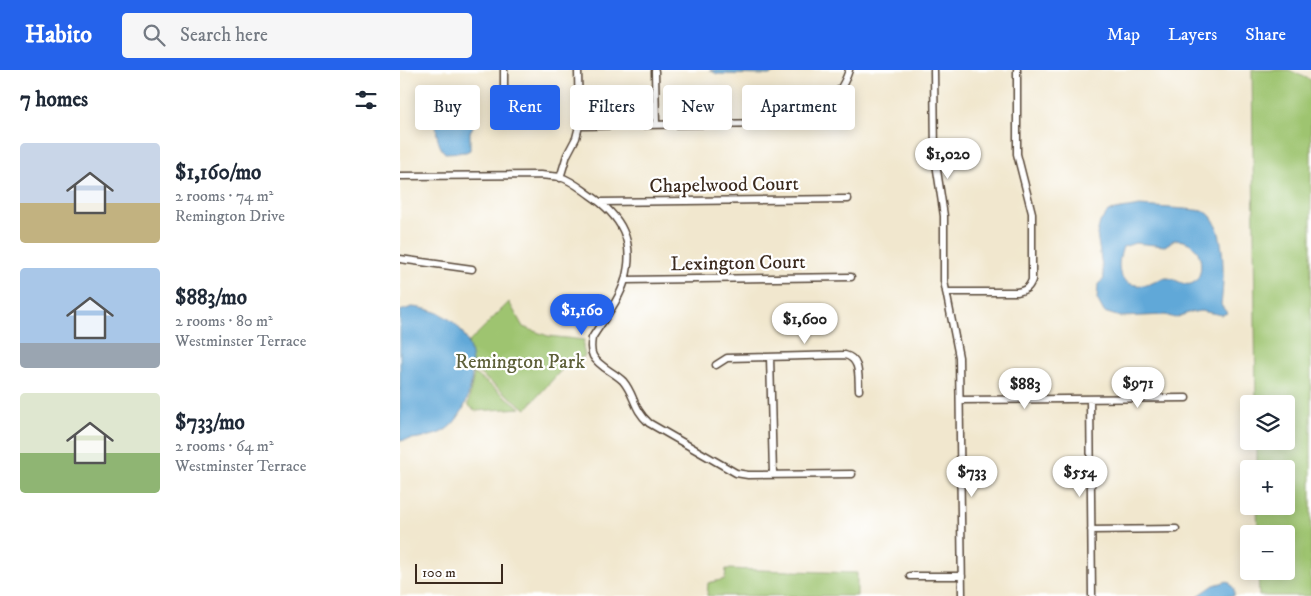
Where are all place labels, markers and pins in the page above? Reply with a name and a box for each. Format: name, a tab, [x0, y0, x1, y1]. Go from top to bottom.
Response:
pin: $1,020	[907, 138, 989, 180]
pin: $1,160	[541, 294, 623, 336]
pin: $1,600	[764, 302, 846, 345]
pin: $971	[1108, 366, 1168, 409]
pin: $883	[995, 368, 1055, 410]
pin: $733	[942, 456, 1002, 498]
pin: $554	[1050, 456, 1110, 498]

